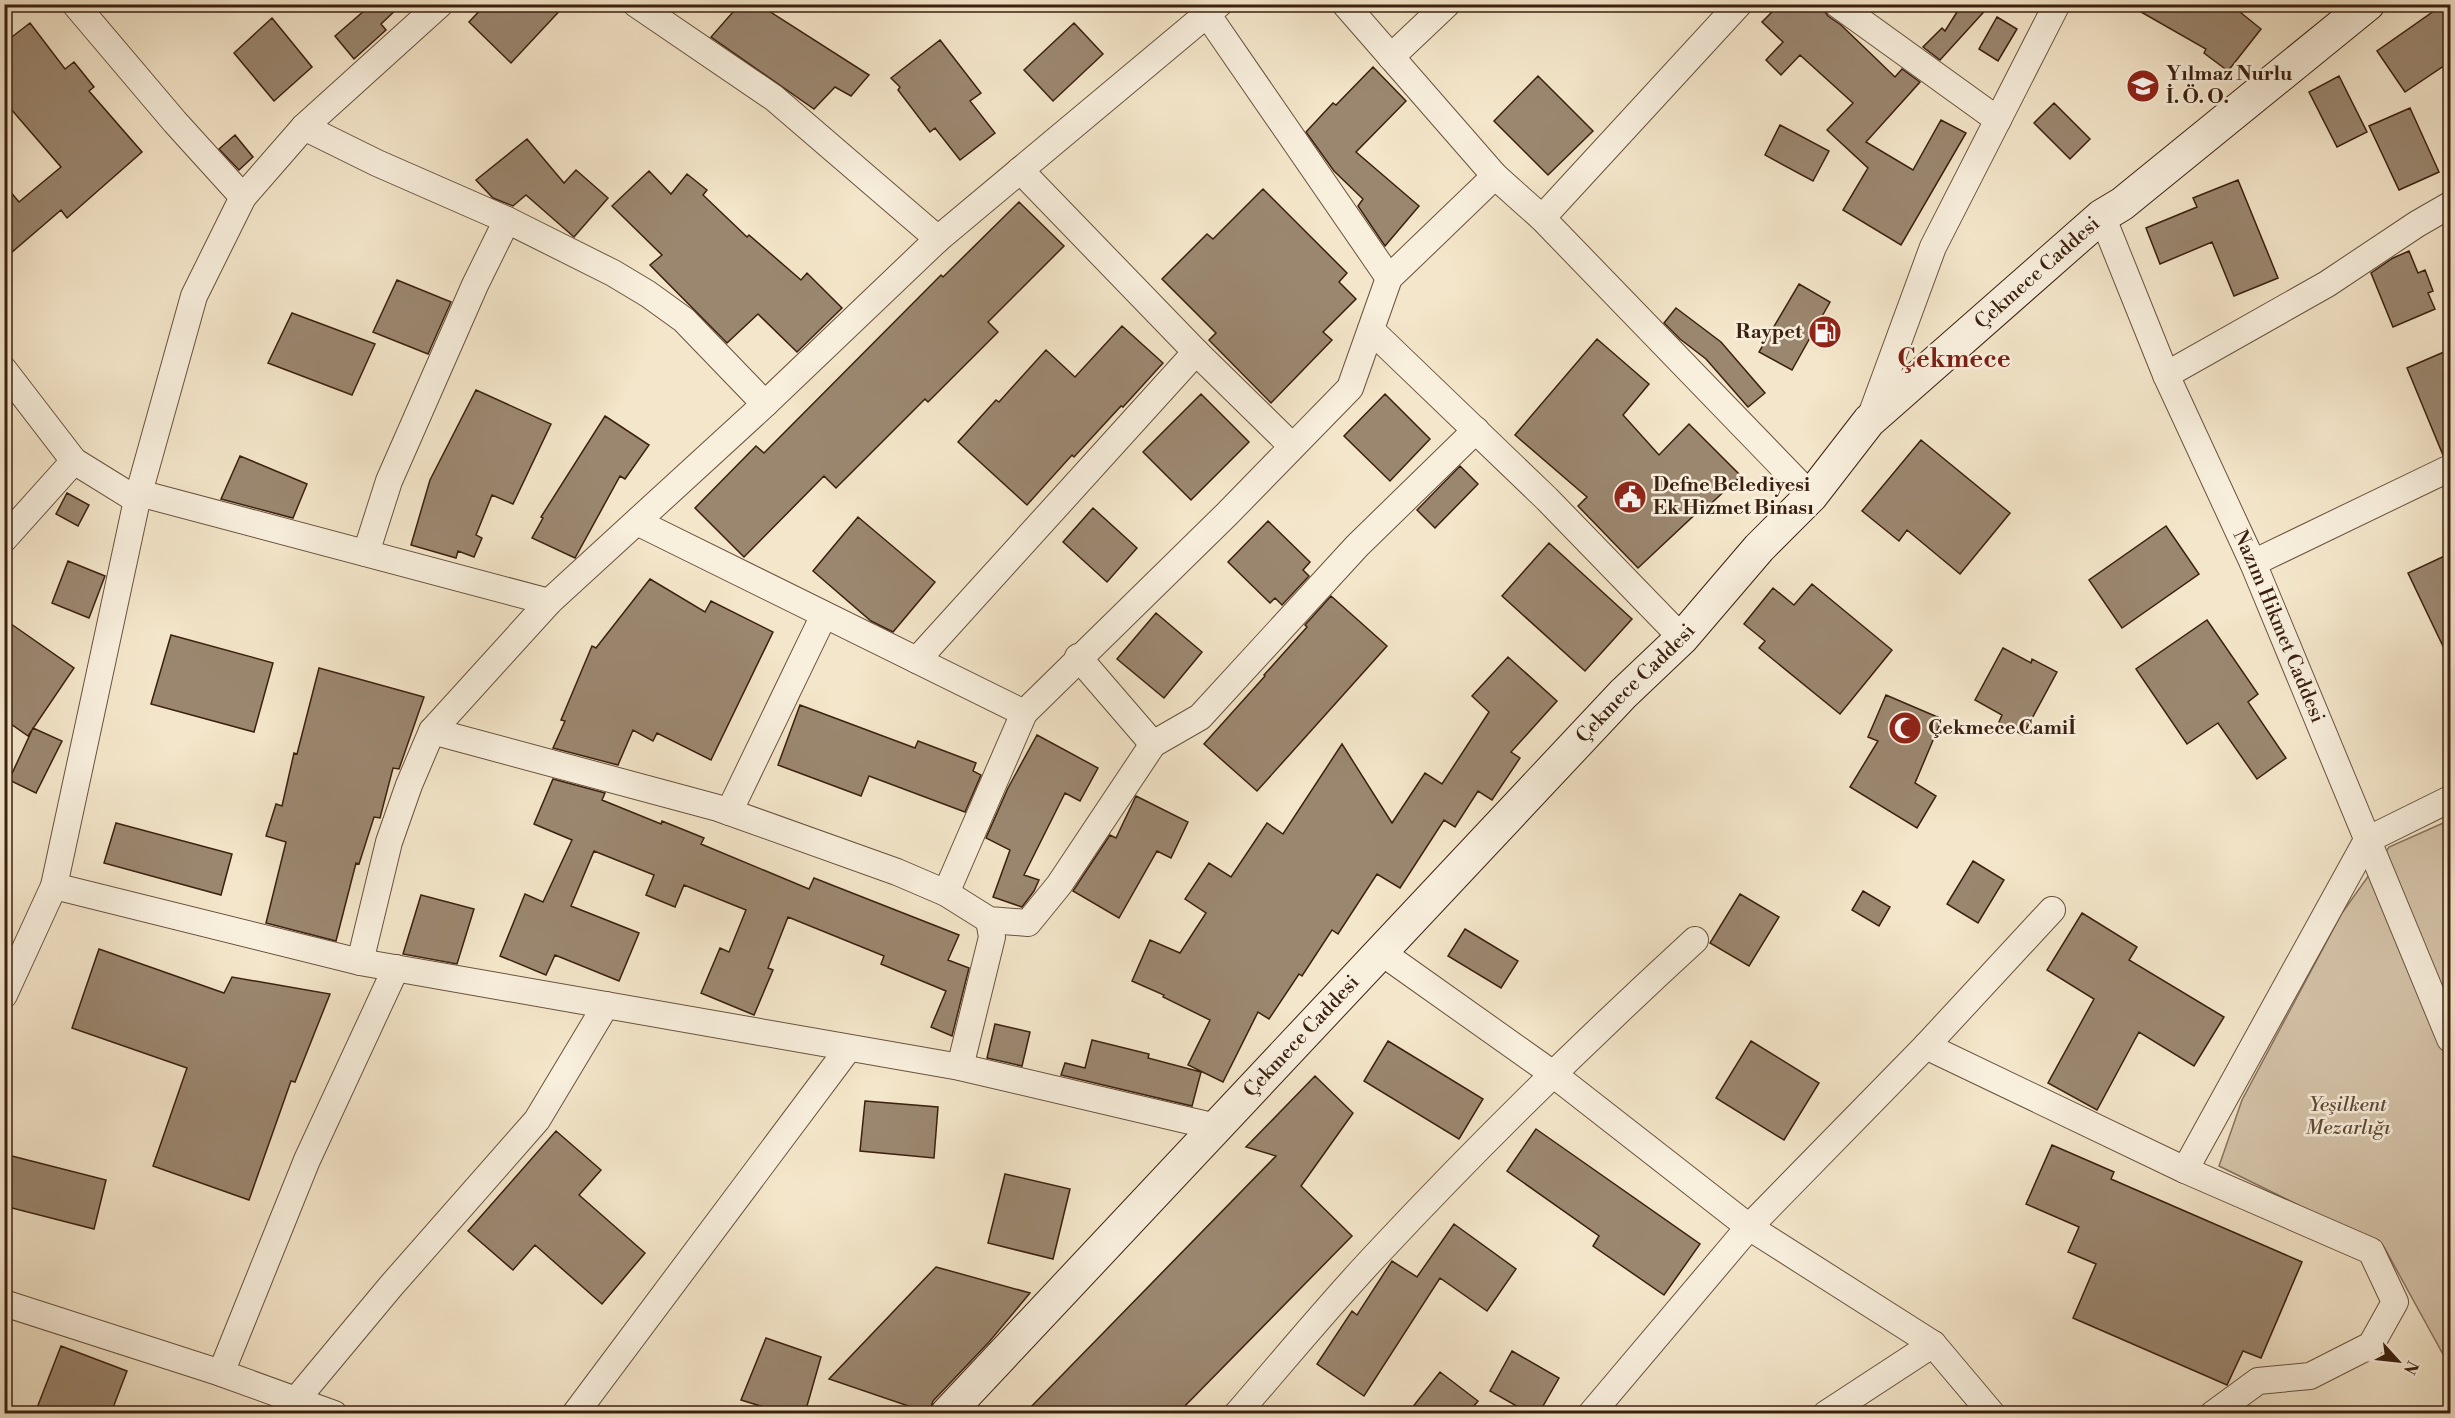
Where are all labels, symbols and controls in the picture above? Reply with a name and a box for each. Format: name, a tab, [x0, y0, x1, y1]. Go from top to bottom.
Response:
place label: Yılmaz Nurlu İ. Ö. O.	[2166, 62, 2293, 110]
school or university icon: Yılmaz Nurlu İ. Ö. O.	[2125, 68, 2161, 104]
street label: Çekmece Caddesi	[1970, 211, 2105, 335]
fuel station icon: Raypet	[1807, 314, 1843, 350]
place label: Raypet	[1735, 320, 1803, 345]
district label: Çekmece	[1897, 343, 2011, 375]
place label: Defne Belediyesi Ek Hizmet Binası	[1653, 473, 1814, 521]
public building icon: Defne Belediyesi Ek Hizmet Binası	[1612, 479, 1648, 515]
street label: Nazım Hikmet Caddesi	[2227, 526, 2330, 727]
street label: Çekmece Caddesi	[1571, 619, 1701, 748]
mosque icon: Çekmece Camiİ	[1887, 710, 1923, 746]
place label: Çekmece Camiİ	[1928, 714, 2076, 741]
street label: Çekmece Caddesi	[1238, 970, 1365, 1103]
park label: Yeşilkent Mezarlığı	[2306, 1093, 2391, 1141]
north arrow	[2368, 1331, 2428, 1391]
text: N	[2399, 1357, 2422, 1378]

